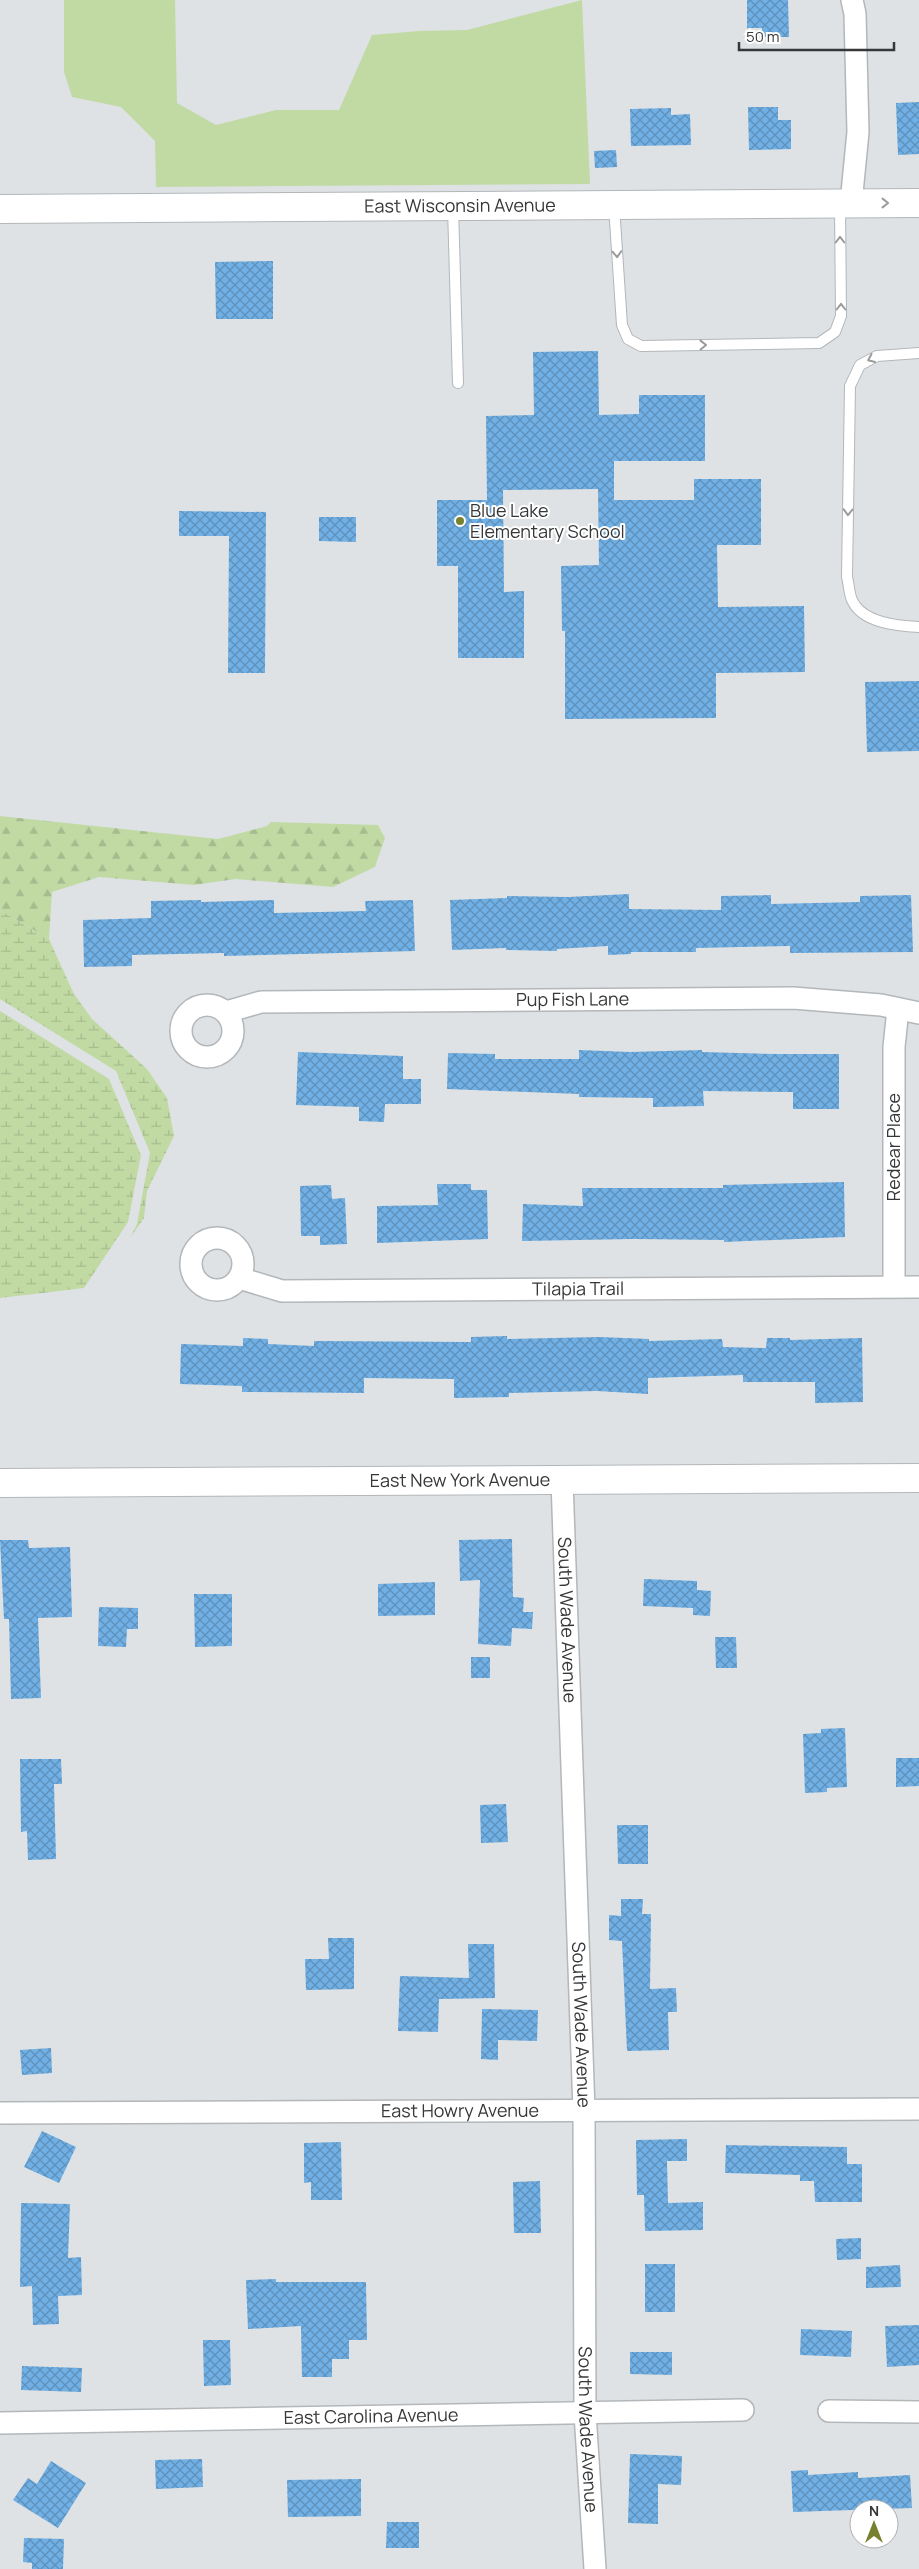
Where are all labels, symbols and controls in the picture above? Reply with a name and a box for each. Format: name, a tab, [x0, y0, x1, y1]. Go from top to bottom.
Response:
scale bar	[739, 20, 894, 52]
text: 50 m	[746, 26, 780, 47]
street label: East Wisconsin Avenue	[364, 192, 556, 218]
one-way arrow	[882, 198, 889, 208]
one-way arrow	[835, 236, 845, 244]
one-way arrow	[611, 250, 622, 258]
one-way arrow	[835, 302, 846, 310]
one-way arrow	[699, 340, 707, 350]
one-way arrow	[867, 353, 876, 364]
place label: Blue Lake Elementary School	[470, 498, 625, 543]
one-way arrow	[843, 508, 853, 516]
marker: Blue Lake Elementary School	[454, 515, 466, 527]
street label: Pup Fish Lane	[516, 986, 629, 1011]
street label: Redear Place	[881, 1093, 905, 1201]
street label: Tilapia Trail	[532, 1276, 624, 1300]
street label: East New York Avenue	[370, 1467, 550, 1492]
street label: South Wade Avenue	[553, 1536, 583, 1704]
street label: South Wade Avenue	[567, 1941, 597, 2108]
street label: East Howry Avenue	[381, 2098, 539, 2122]
street label: South Wade Avenue	[574, 2346, 604, 2513]
street label: East Carolina Avenue	[283, 2402, 459, 2429]
north arrow	[849, 2499, 899, 2549]
text: N	[869, 2501, 879, 2520]

